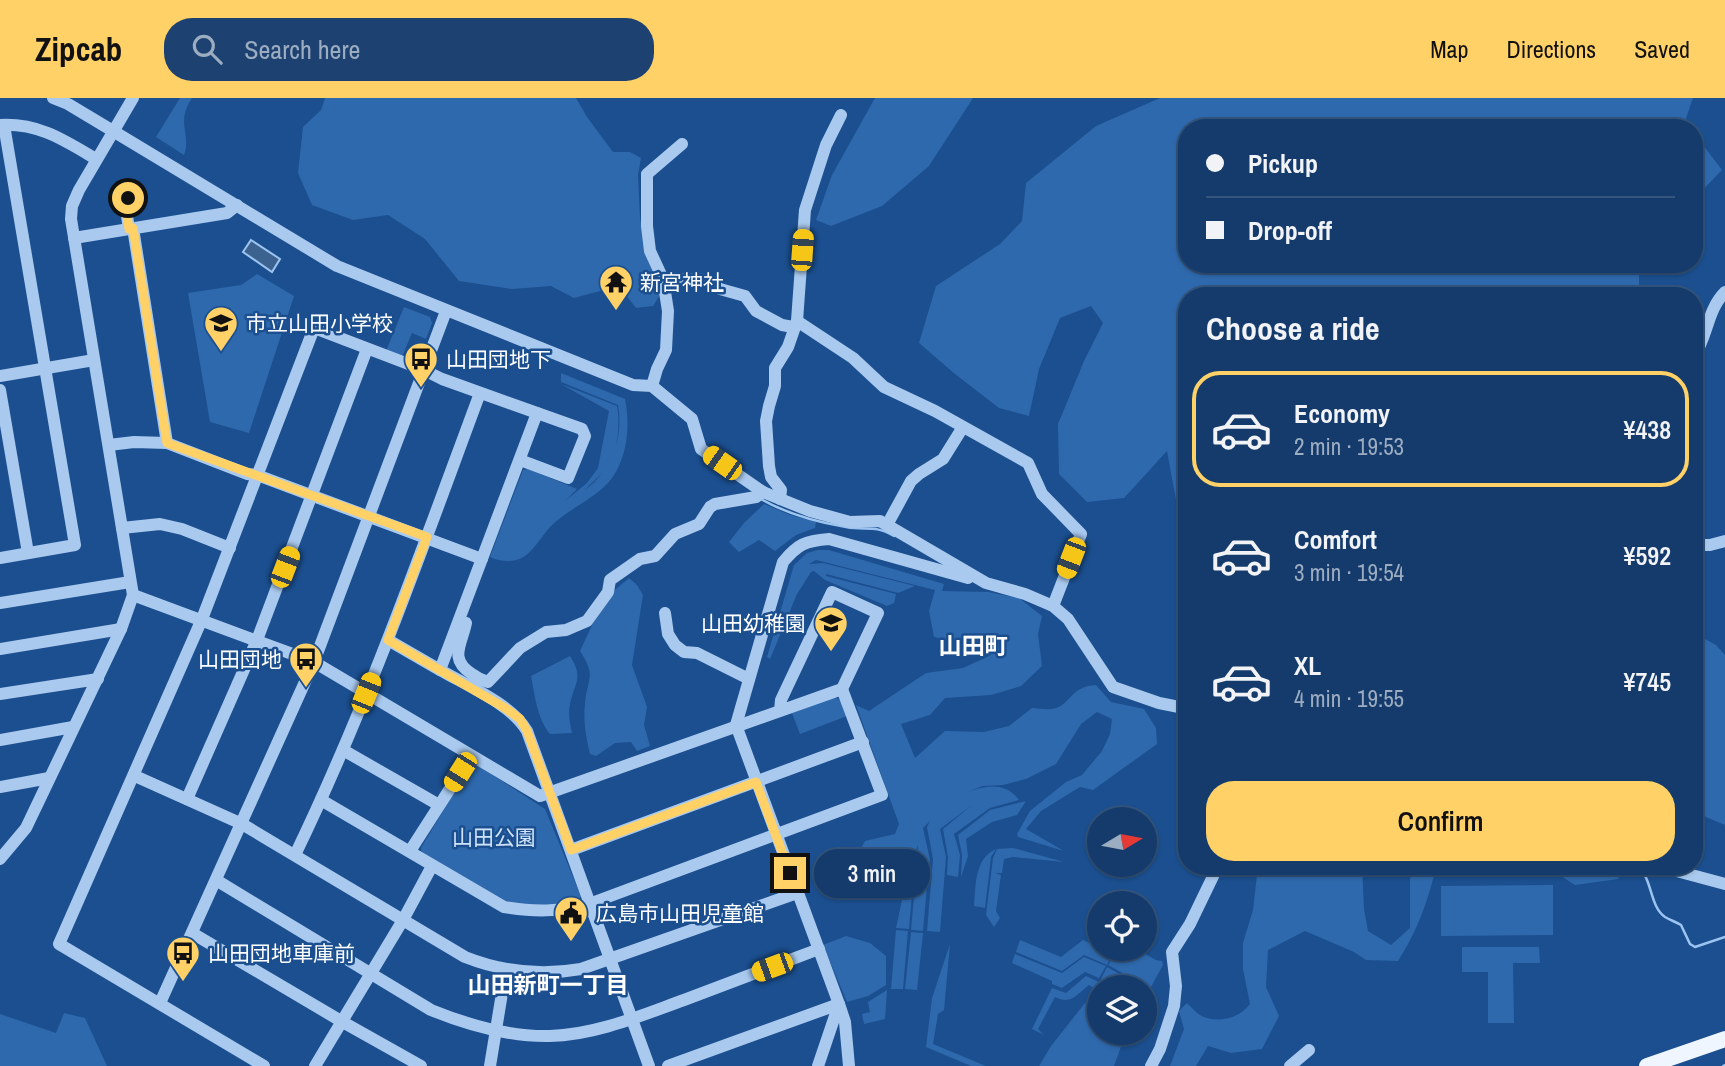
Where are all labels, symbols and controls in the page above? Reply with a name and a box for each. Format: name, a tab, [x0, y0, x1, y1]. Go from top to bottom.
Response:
search box	[164, 18, 654, 81]
text: Zipcab	[35, 27, 122, 71]
icon: search	[188, 30, 226, 68]
text: Search here	[244, 32, 360, 67]
text: Map	[1430, 33, 1468, 65]
text: Directions	[1506, 33, 1596, 65]
text: Saved	[1634, 33, 1690, 65]
text: Pickup	[1248, 146, 1318, 181]
route start	[112, 182, 144, 214]
text: Drop-off	[1248, 213, 1332, 248]
car	[791, 228, 814, 272]
temple icon: 新宮神社	[597, 263, 635, 312]
place label: 新宮神社	[640, 268, 724, 297]
school or university icon: 市立山田小学校	[202, 304, 240, 353]
text: Choose a ride	[1206, 307, 1380, 350]
place label: 市立山田小学校	[246, 309, 393, 338]
bus stop icon: 山田団地下	[402, 340, 440, 389]
place label: 山田団地下	[446, 345, 551, 374]
text: Economy	[1294, 396, 1390, 431]
icon: car	[1210, 398, 1273, 461]
text: ¥438	[1624, 412, 1671, 447]
text: 2 min · 19:53	[1294, 431, 1404, 462]
car	[699, 442, 746, 484]
text: Comfort	[1294, 522, 1377, 557]
icon: car	[1210, 524, 1273, 587]
car	[1054, 535, 1089, 581]
text: ¥592	[1624, 538, 1671, 573]
car	[268, 544, 303, 590]
text: 3 min · 19:54	[1294, 557, 1404, 588]
school or university icon: 山田幼稚園	[812, 604, 850, 653]
place label: 山田幼稚園	[701, 609, 806, 638]
district label: 山田町	[939, 630, 1008, 661]
bus stop icon: 山田団地	[287, 640, 325, 689]
place label: 山田団地	[198, 645, 282, 674]
text: XL	[1294, 648, 1321, 683]
icon: car	[1210, 650, 1273, 713]
text: ¥745	[1624, 664, 1671, 699]
car	[349, 670, 384, 716]
text: 4 min · 19:55	[1294, 683, 1404, 714]
car	[440, 749, 481, 795]
button: Confirm	[1206, 781, 1675, 861]
north arrow	[1087, 807, 1157, 877]
map controls	[1087, 807, 1157, 1045]
park label: 山田公園	[452, 823, 536, 852]
callout: 3 min	[814, 848, 930, 898]
route end	[774, 857, 806, 889]
text: 3 min	[848, 858, 896, 889]
button: locate	[1087, 891, 1157, 961]
public building icon: 広島市山田児童館	[552, 894, 590, 943]
place label: 広島市山田児童館	[596, 899, 764, 928]
bus stop icon: 山田団地車庫前	[164, 934, 202, 983]
place label: 山田団地車庫前	[208, 939, 355, 968]
car	[749, 950, 796, 984]
district label: 山田新町一丁目	[468, 969, 629, 1000]
button: layers	[1087, 975, 1157, 1045]

